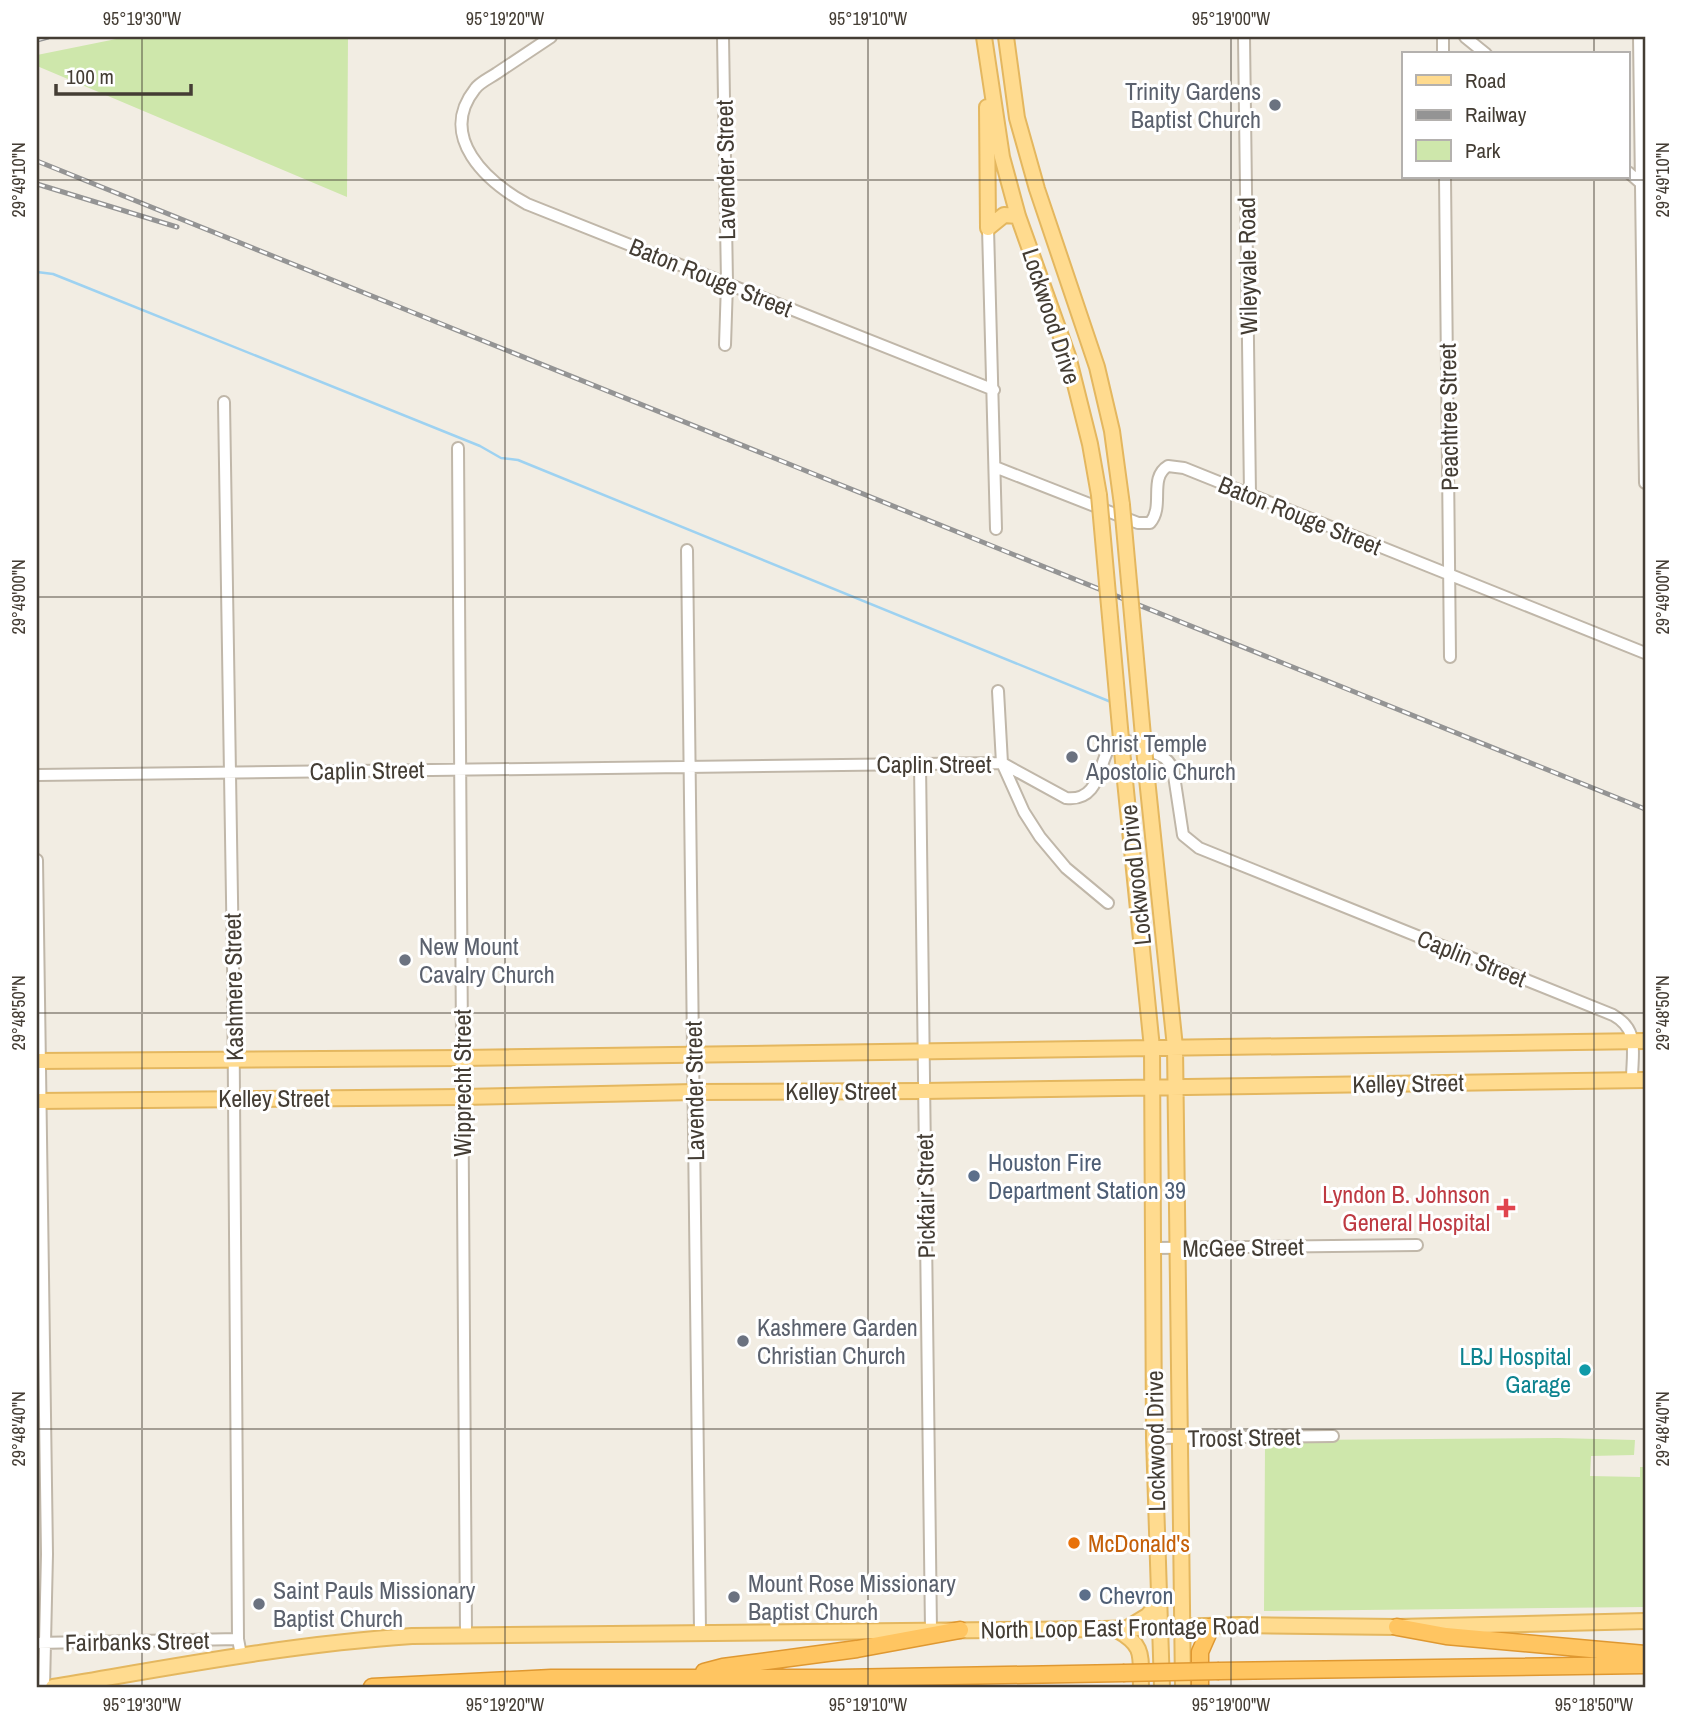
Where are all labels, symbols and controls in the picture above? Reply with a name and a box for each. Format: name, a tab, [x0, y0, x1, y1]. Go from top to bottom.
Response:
text: 95°19'30"W	[103, 6, 181, 31]
text: 95°19'20"W	[466, 6, 544, 31]
text: 95°19'10"W	[829, 6, 907, 31]
text: 95°19'00"W	[1192, 6, 1270, 31]
scale bar	[56, 52, 191, 96]
legend	[1402, 52, 1630, 178]
text: 100 m	[66, 62, 114, 91]
text: Road	[1465, 66, 1506, 95]
place label: Trinity Gardens Baptist Church	[1125, 75, 1261, 135]
marker: Trinity Gardens Baptist Church	[1267, 97, 1283, 113]
street label: Lavender Street	[708, 99, 742, 240]
text: Railway	[1465, 100, 1527, 129]
text: Park	[1465, 136, 1501, 165]
text: 29°49'10"N	[6, 142, 31, 218]
text: 29°49'10"N	[1650, 142, 1675, 218]
street label: Wileyvale Road	[1230, 197, 1264, 335]
street label: Baton Rouge Street	[625, 230, 798, 324]
street label: Lockwood Drive	[1015, 244, 1089, 388]
street label: Peachtree Street	[1431, 342, 1465, 491]
street label: Baton Rouge Street	[1214, 468, 1387, 562]
text: 29°49'00"N	[6, 559, 31, 635]
text: 29°49'00"N	[1650, 559, 1675, 635]
place label: Christ Temple Apostolic Church	[1085, 727, 1236, 787]
street label: Caplin Street	[877, 748, 992, 780]
marker: Christ Temple Apostolic Church	[1064, 749, 1080, 765]
street label: Caplin Street	[309, 753, 425, 787]
street label: Lockwood Drive	[1112, 803, 1158, 947]
street label: Kashmere Street	[216, 912, 250, 1061]
street label: Caplin Street	[1413, 922, 1532, 995]
place label: New Mount Cavalry Church	[419, 930, 555, 990]
marker: New Mount Cavalry Church	[397, 952, 413, 968]
text: 29°48'50"N	[6, 975, 31, 1051]
text: 29°48'50"N	[1650, 975, 1675, 1051]
street label: Wipprecht Street	[446, 1009, 478, 1157]
street label: Lavender Street	[677, 1020, 711, 1161]
street label: Kelley Street	[1352, 1066, 1465, 1100]
street label: Kelley Street	[785, 1075, 897, 1107]
street label: Kelley Street	[218, 1082, 330, 1114]
street label: Pickfair Street	[908, 1133, 942, 1259]
place label: Houston Fire Department Station 39	[988, 1146, 1186, 1206]
marker: Houston Fire Department Station 39	[966, 1168, 982, 1184]
place label: Lyndon B. Johnson General Hospital	[1322, 1178, 1490, 1238]
marker: Lyndon B. Johnson General Hospital	[1496, 1198, 1516, 1218]
street label: McGee Street	[1182, 1230, 1305, 1264]
place label: Kashmere Garden Christian Church	[757, 1311, 918, 1371]
marker: Kashmere Garden Christian Church	[735, 1333, 751, 1349]
place label: LBJ Hospital Garage	[1459, 1340, 1571, 1400]
marker: LBJ Hospital Garage	[1577, 1362, 1593, 1378]
street label: Lockwood Drive	[1138, 1370, 1172, 1512]
text: 29°48'40"N	[6, 1391, 31, 1467]
text: 29°48'40"N	[1650, 1391, 1675, 1467]
street label: Troost Street	[1187, 1420, 1301, 1454]
place label: McDonald's	[1088, 1527, 1190, 1559]
marker: McDonald's	[1066, 1535, 1082, 1551]
place label: Mount Rose Missionary Baptist Church	[748, 1567, 956, 1627]
place label: Saint Pauls Missionary Baptist Church	[273, 1574, 476, 1634]
place label: Chevron	[1099, 1579, 1173, 1611]
marker: Chevron	[1077, 1587, 1093, 1603]
marker: Mount Rose Missionary Baptist Church	[726, 1589, 742, 1605]
marker: Saint Pauls Missionary Baptist Church	[251, 1596, 267, 1612]
street label: North Loop East Frontage Road	[980, 1609, 1260, 1645]
street label: Fairbanks Street	[64, 1624, 210, 1658]
text: 95°19'30"W	[103, 1692, 181, 1717]
text: 95°19'20"W	[466, 1692, 544, 1717]
text: 95°19'10"W	[829, 1692, 907, 1717]
text: 95°19'00"W	[1192, 1692, 1270, 1717]
text: 95°18'50"W	[1555, 1692, 1633, 1717]

